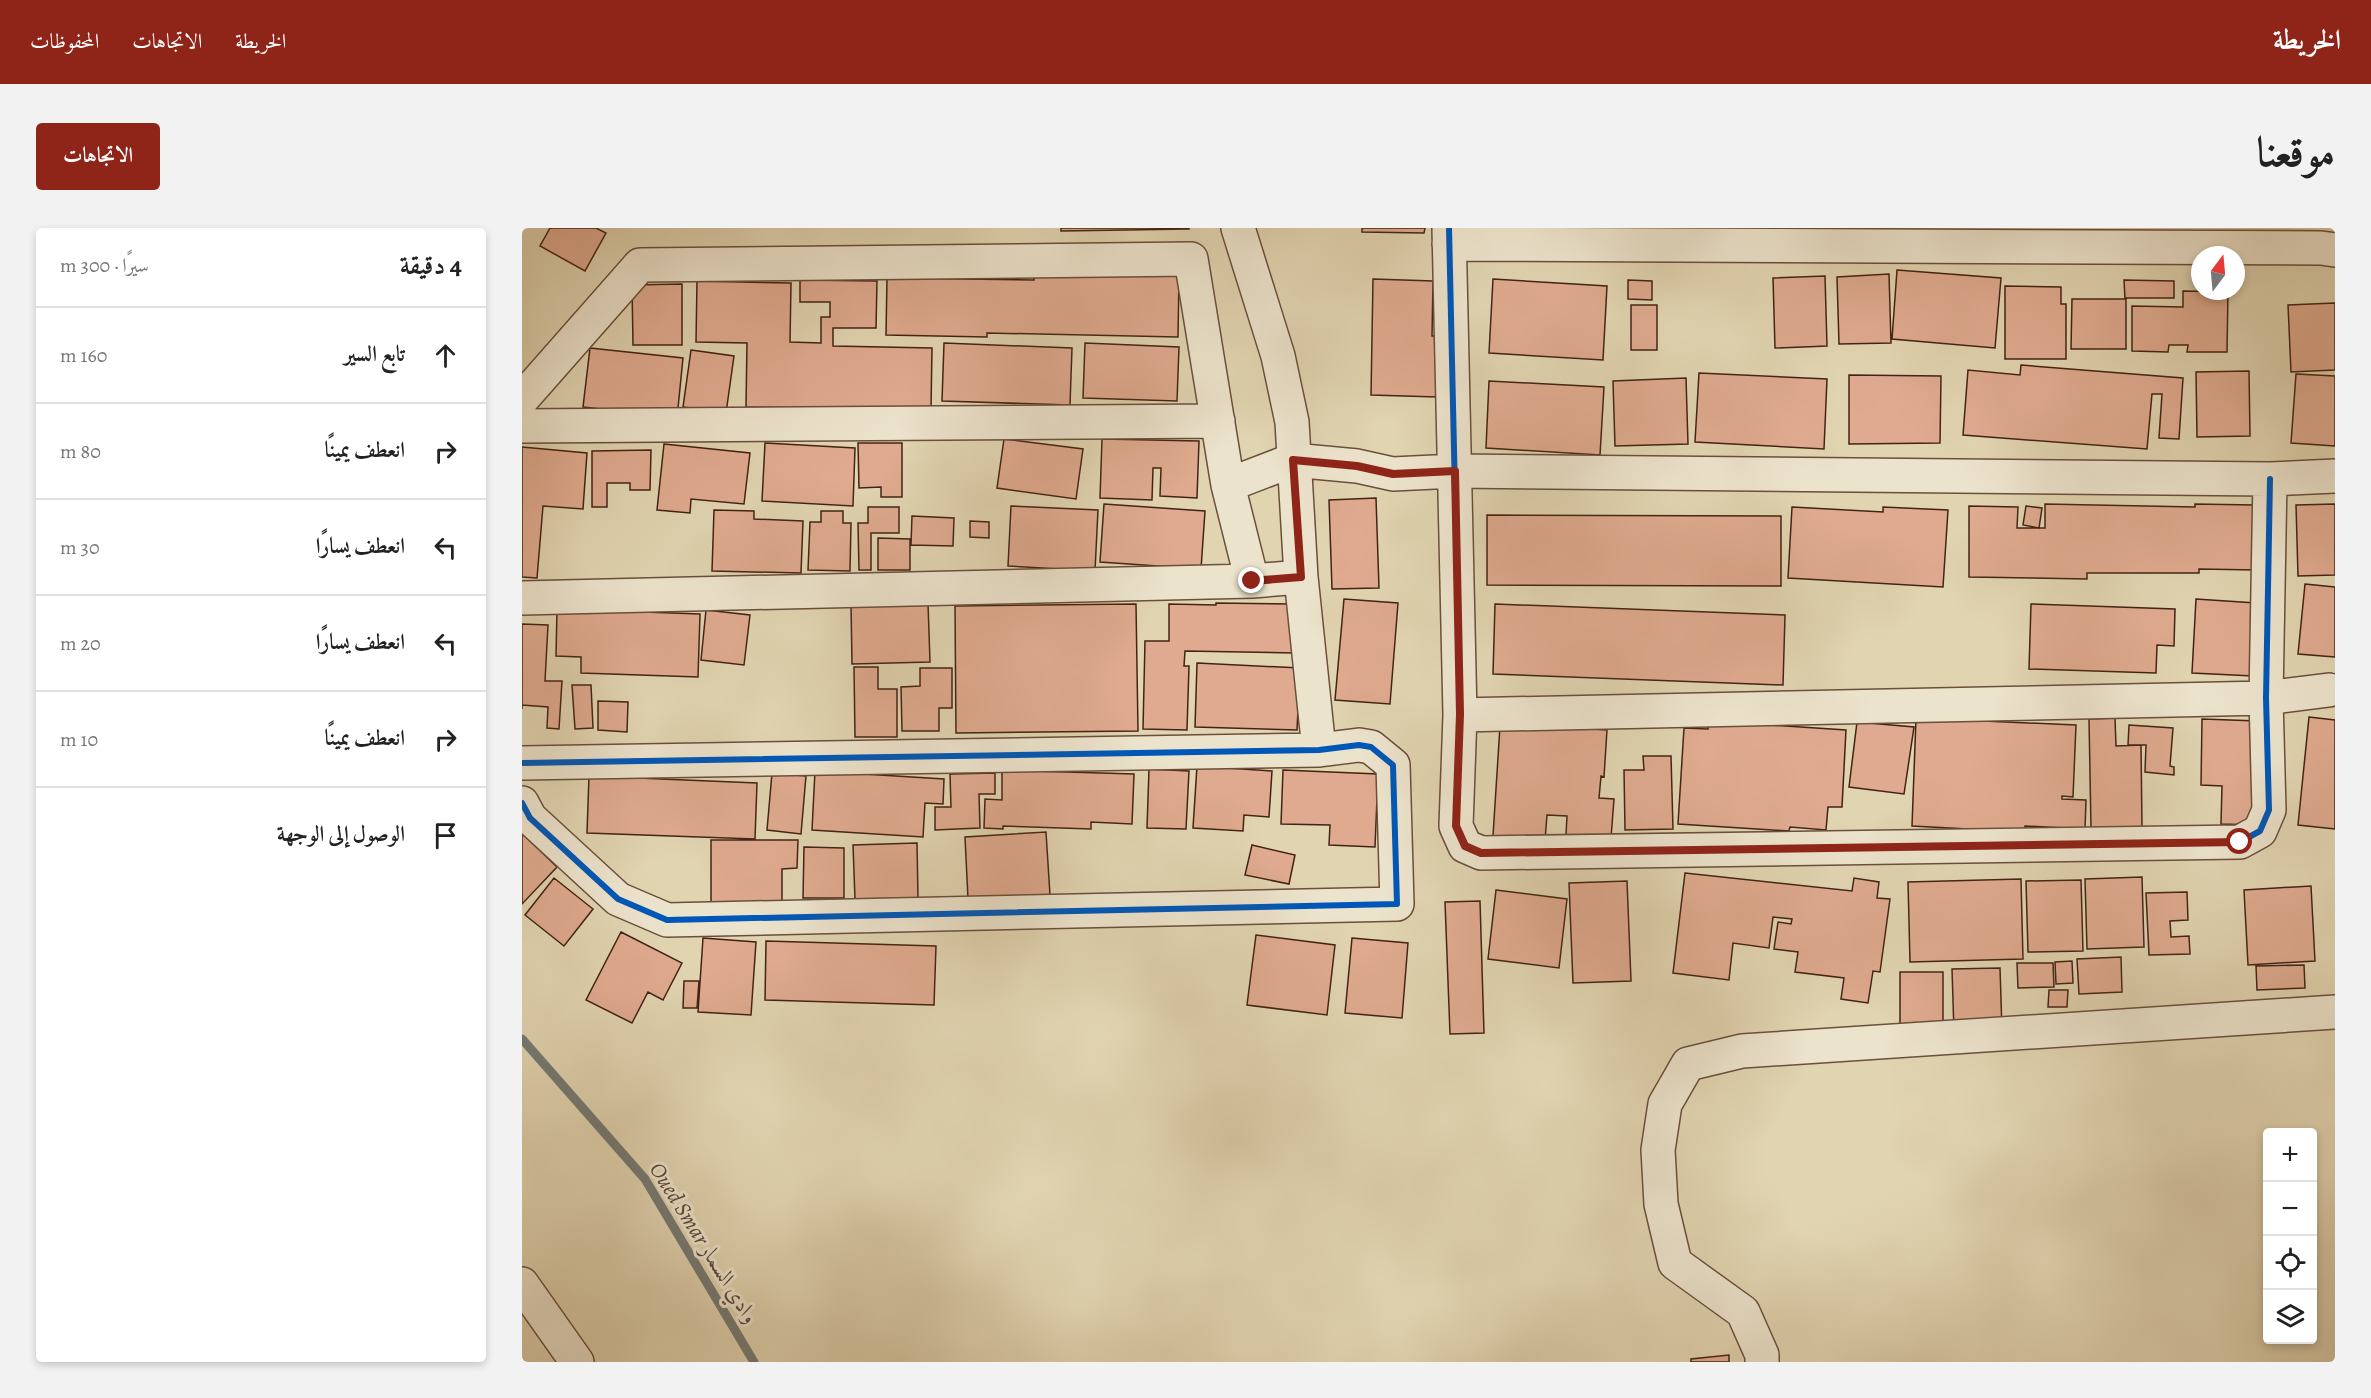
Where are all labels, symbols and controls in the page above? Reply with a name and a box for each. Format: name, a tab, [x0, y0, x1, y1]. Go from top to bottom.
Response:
text: الخريطة	[2273, 21, 2341, 59]
text: المحفوظات	[30, 27, 99, 55]
text: الاتجاهات	[132, 27, 202, 55]
text: الخريطة	[235, 27, 286, 55]
button: الاتجاهات	[36, 123, 160, 190]
text: موقعنا	[2257, 123, 2335, 180]
north arrow	[2191, 246, 2245, 300]
text: 4 دقيقة	[400, 248, 462, 283]
text: سيرًا · 300 m	[60, 252, 149, 279]
text: تابع السير	[344, 339, 405, 369]
icon: ahead	[429, 339, 462, 372]
text: 160 m	[60, 342, 107, 369]
text: انعطف يمينًا	[325, 435, 405, 465]
icon: right	[429, 435, 462, 468]
text: 80 m	[60, 438, 101, 465]
text: انعطف يسارًا	[316, 531, 405, 561]
icon: left	[429, 531, 462, 564]
text: 30 m	[60, 534, 100, 561]
route end	[1238, 567, 1264, 593]
text: انعطف يسارًا	[316, 627, 405, 657]
icon: left	[429, 627, 462, 660]
text: 20 m	[60, 630, 101, 657]
text: انعطف يمينًا	[325, 723, 405, 753]
icon: right	[429, 723, 462, 756]
text: 10 m	[60, 726, 98, 753]
text: الوصول إلى الوجهة	[277, 819, 405, 849]
icon: arrive	[429, 819, 462, 852]
route start	[2226, 828, 2252, 854]
map controls	[2263, 1128, 2317, 1344]
button: +	[2263, 1128, 2317, 1182]
water label: Oued Smar وادي السمار	[641, 1157, 766, 1330]
button: −	[2263, 1182, 2317, 1236]
button: locate	[2263, 1236, 2317, 1290]
button: layers	[2263, 1290, 2317, 1344]

